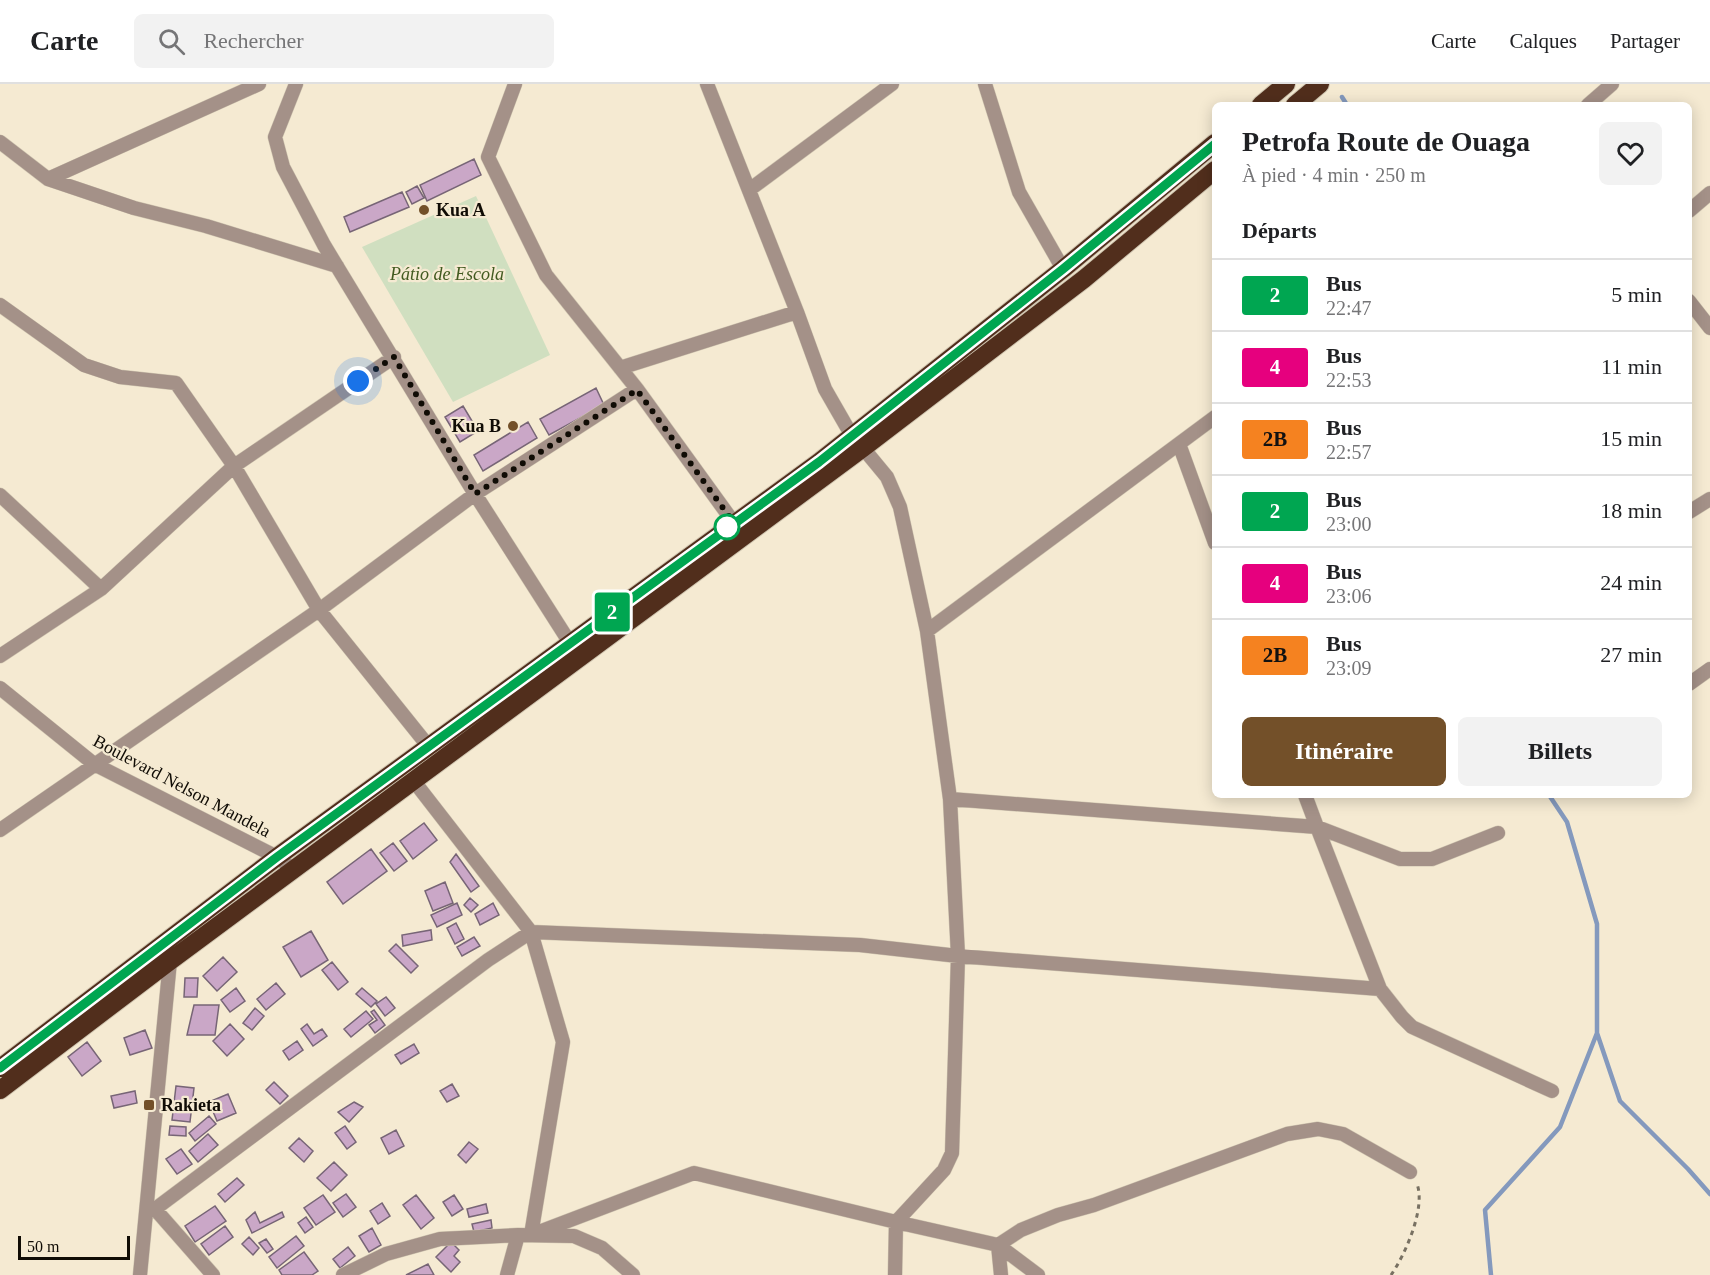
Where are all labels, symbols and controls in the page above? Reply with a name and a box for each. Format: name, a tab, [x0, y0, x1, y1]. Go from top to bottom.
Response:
search box	[134, 14, 554, 68]
text: Carte	[30, 25, 98, 56]
icon: search	[155, 25, 188, 58]
text: Rechercher	[203, 28, 304, 53]
text: Carte	[1431, 29, 1476, 53]
text: Calques	[1509, 29, 1577, 53]
text: Partager	[1610, 29, 1680, 53]
button: heart	[1599, 122, 1662, 185]
text: Petrofa Route de Ouaga	[1242, 126, 1530, 157]
text: À pied · 4 min · 250 m	[1242, 164, 1426, 186]
place label: Kua A	[436, 200, 486, 220]
marker: Kua A	[417, 203, 431, 217]
text: Départs	[1242, 218, 1317, 243]
park label: Pátio de Escola	[389, 264, 504, 284]
text: Bus	[1326, 271, 1361, 296]
text: 5 min	[1611, 282, 1662, 307]
text: 2	[1270, 283, 1280, 307]
text: 22:47	[1326, 297, 1372, 319]
text: Bus	[1326, 343, 1361, 368]
text: 11 min	[1601, 354, 1662, 379]
text: 4	[1270, 355, 1280, 379]
your location	[343, 366, 373, 396]
text: 22:53	[1326, 369, 1372, 391]
text: Bus	[1326, 415, 1361, 440]
place label: Kua B	[451, 416, 501, 436]
marker: Kua B	[506, 419, 520, 433]
text: 15 min	[1600, 426, 1662, 451]
text: 2B	[1263, 427, 1287, 451]
text: 22:57	[1326, 441, 1372, 463]
text: Bus	[1326, 487, 1361, 512]
text: 18 min	[1600, 498, 1662, 523]
text: 2	[1270, 499, 1280, 523]
text: 23:00	[1326, 513, 1372, 535]
unlabelled marker	[714, 514, 740, 540]
text: Bus	[1326, 559, 1361, 584]
text: 24 min	[1600, 570, 1662, 595]
text: 4	[1270, 571, 1280, 595]
text: 23:06	[1326, 585, 1372, 607]
line badge: 2	[592, 592, 632, 632]
text: 2	[607, 600, 617, 624]
text: Bus	[1326, 631, 1361, 656]
text: 27 min	[1600, 642, 1662, 667]
text: 2B	[1263, 643, 1287, 667]
text: 23:09	[1326, 657, 1372, 679]
button: Itinéraire	[1242, 717, 1446, 786]
button: Billets	[1458, 717, 1662, 786]
street label: Boulevard Nelson Mandela	[90, 731, 274, 841]
place label: Rakieta	[161, 1095, 221, 1115]
marker: Rakieta	[142, 1098, 156, 1112]
scale bar	[18, 1233, 130, 1260]
text: 50 m	[27, 1238, 59, 1255]

